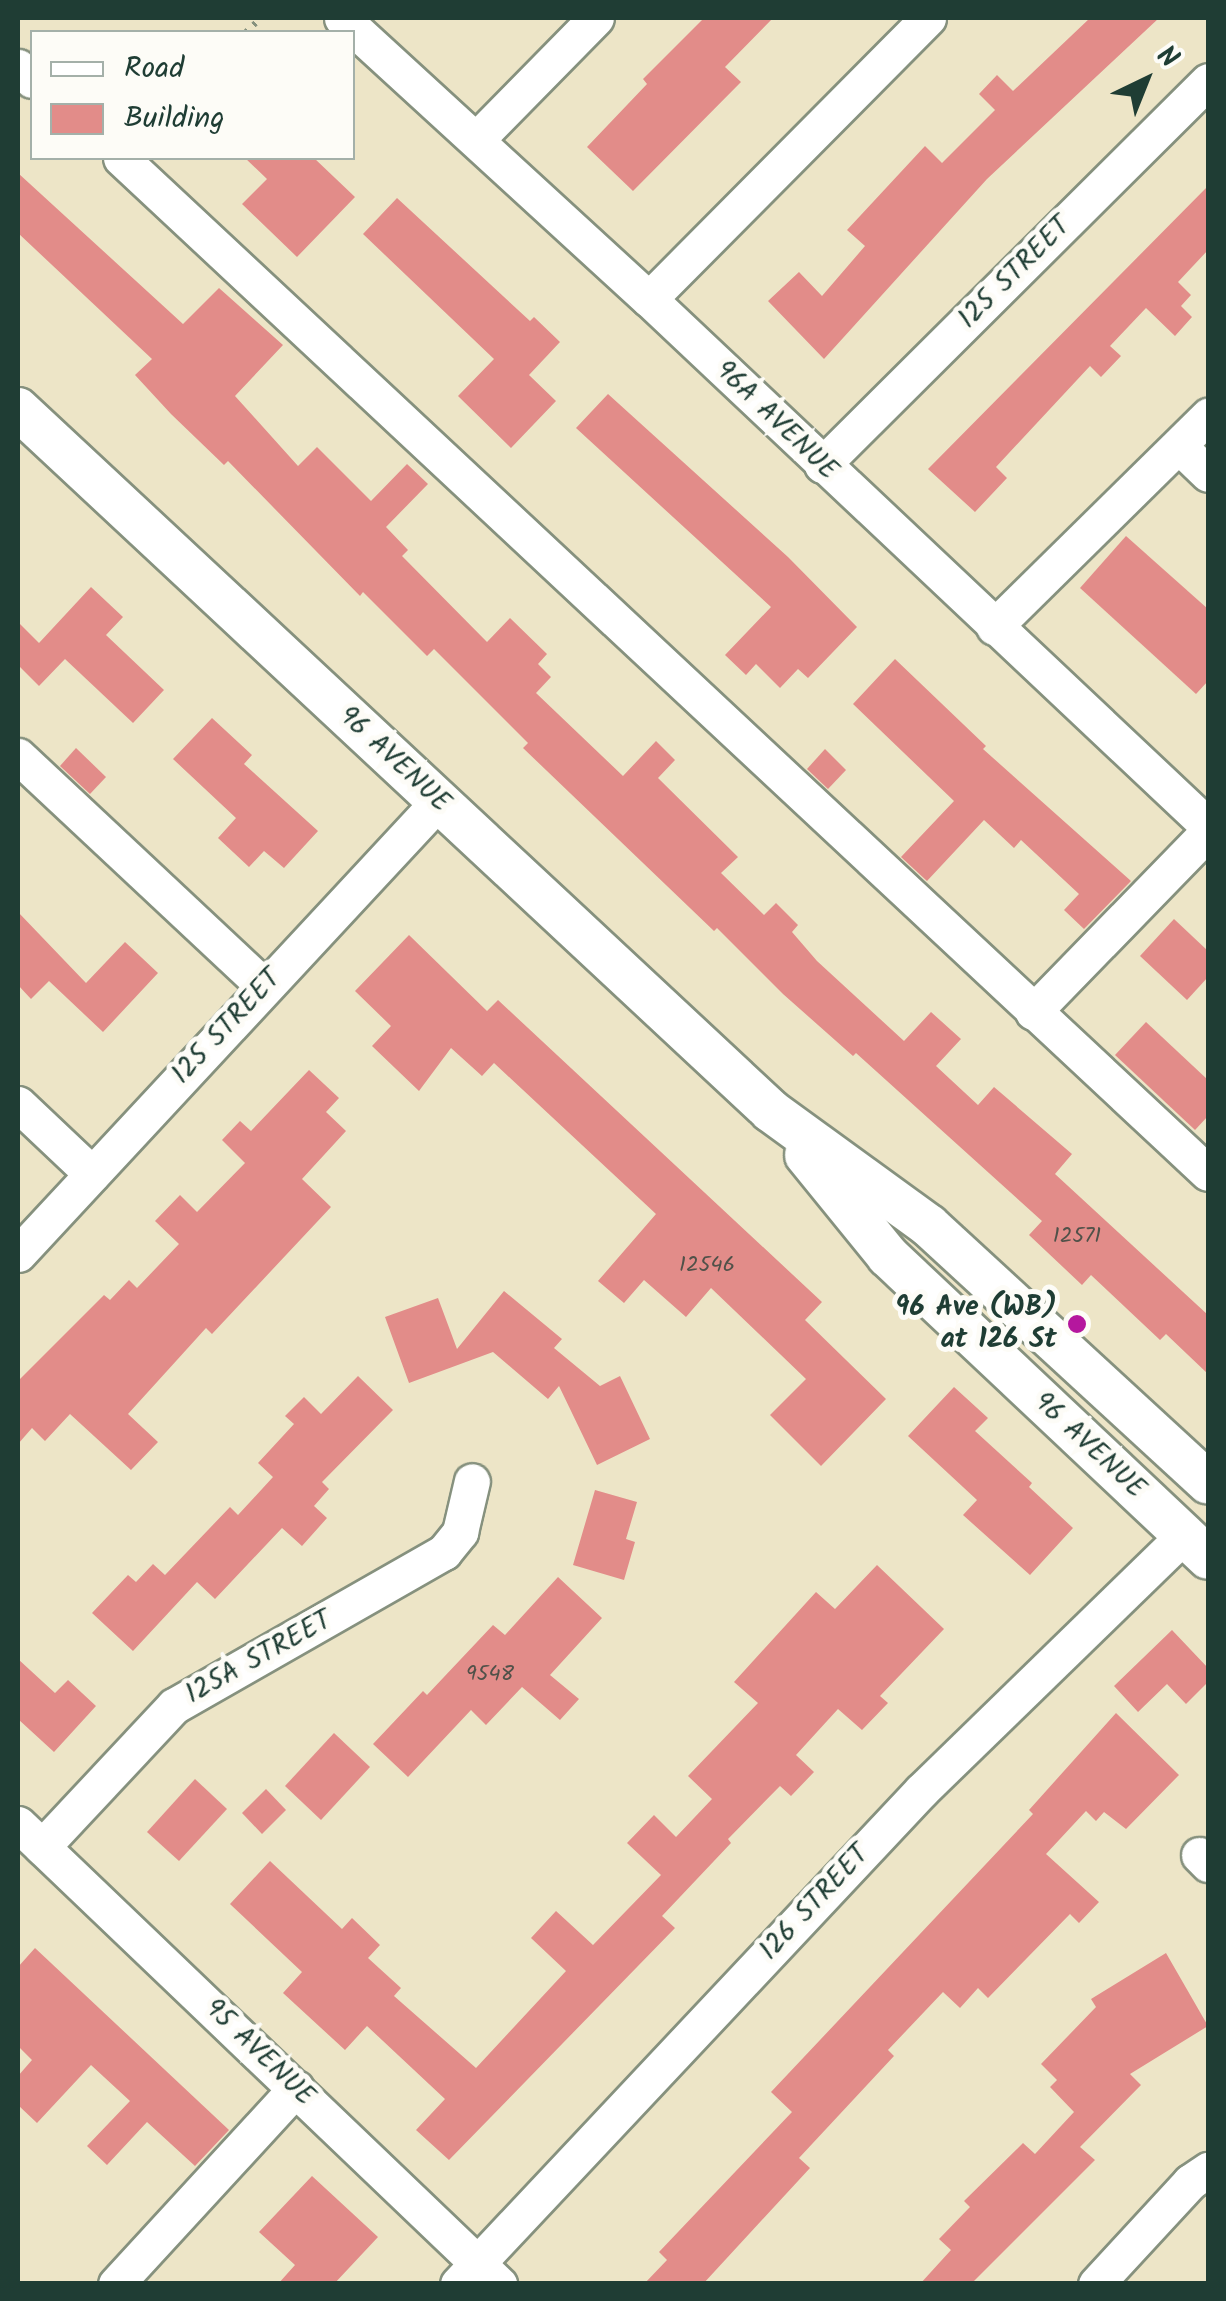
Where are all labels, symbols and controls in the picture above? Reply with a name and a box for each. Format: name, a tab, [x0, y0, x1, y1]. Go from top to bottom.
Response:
legend	[30, 30, 355, 160]
north arrow	[1096, 30, 1196, 130]
text: N	[1145, 35, 1189, 80]
text: Road	[124, 45, 184, 93]
text: Building	[124, 95, 224, 143]
street label: 125 STREET	[952, 210, 1078, 336]
street label: 96A AVENUE	[708, 354, 844, 488]
street label: 96 AVENUE	[331, 700, 457, 820]
street label: 125 STREET	[165, 962, 289, 1092]
house number: 12571	[1053, 1224, 1101, 1250]
house number: 12546	[679, 1253, 735, 1279]
place label: 96 Ave (WB) at 126 St	[895, 1291, 1057, 1357]
marker: 96 Ave (WB) at 126 St	[1066, 1313, 1088, 1335]
street label: 96 AVENUE	[1026, 1386, 1152, 1506]
street label: 125A STREET	[180, 1604, 338, 1712]
house number: 9548	[466, 1662, 514, 1688]
street label: 126 STREET	[753, 1838, 877, 1968]
street label: 95 AVENUE	[197, 1992, 321, 2114]

